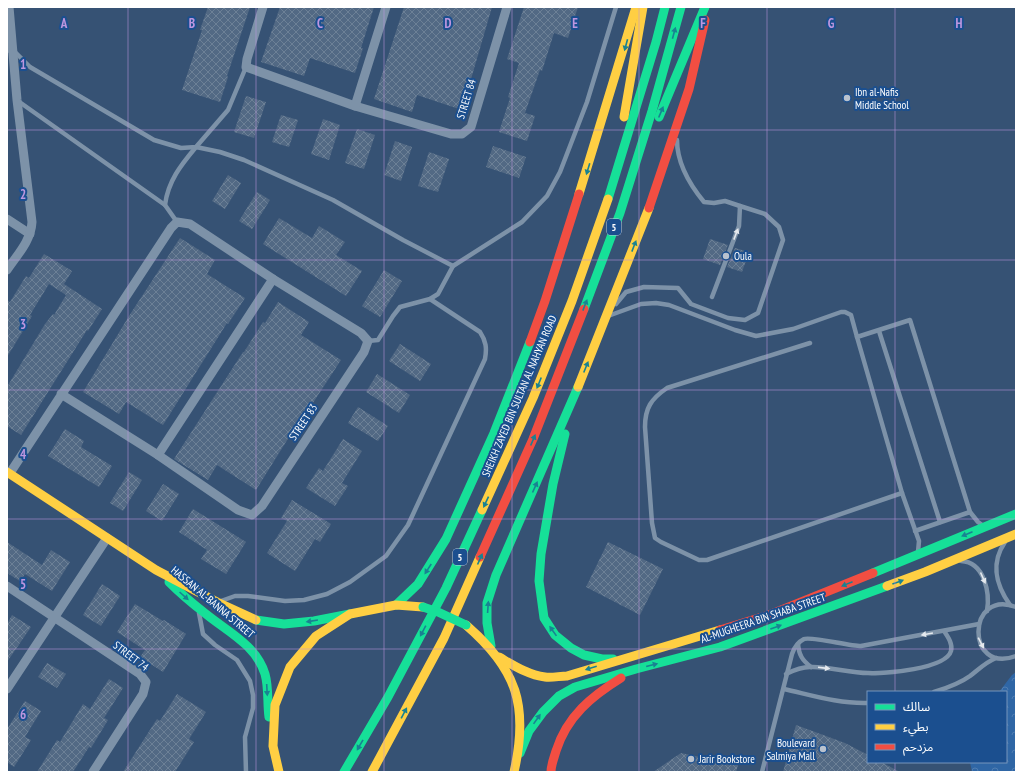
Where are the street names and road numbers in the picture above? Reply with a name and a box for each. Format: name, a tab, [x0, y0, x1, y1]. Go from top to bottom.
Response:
street label: STREET 84	[453, 77, 479, 121]
road number: 5	[607, 219, 621, 235]
street label: SHEIKH ZAYED BIN SULTAN AL NAHYAN ROAD	[479, 313, 560, 479]
street label: STREET 83	[286, 401, 320, 443]
road number: 5	[453, 549, 467, 565]
street label: HASSAN AL-BANNA STREET	[168, 563, 258, 641]
street label: AL-MUGHEERA BIN SHABA STREET	[699, 590, 827, 646]
street label: STREET 74	[110, 638, 152, 674]

